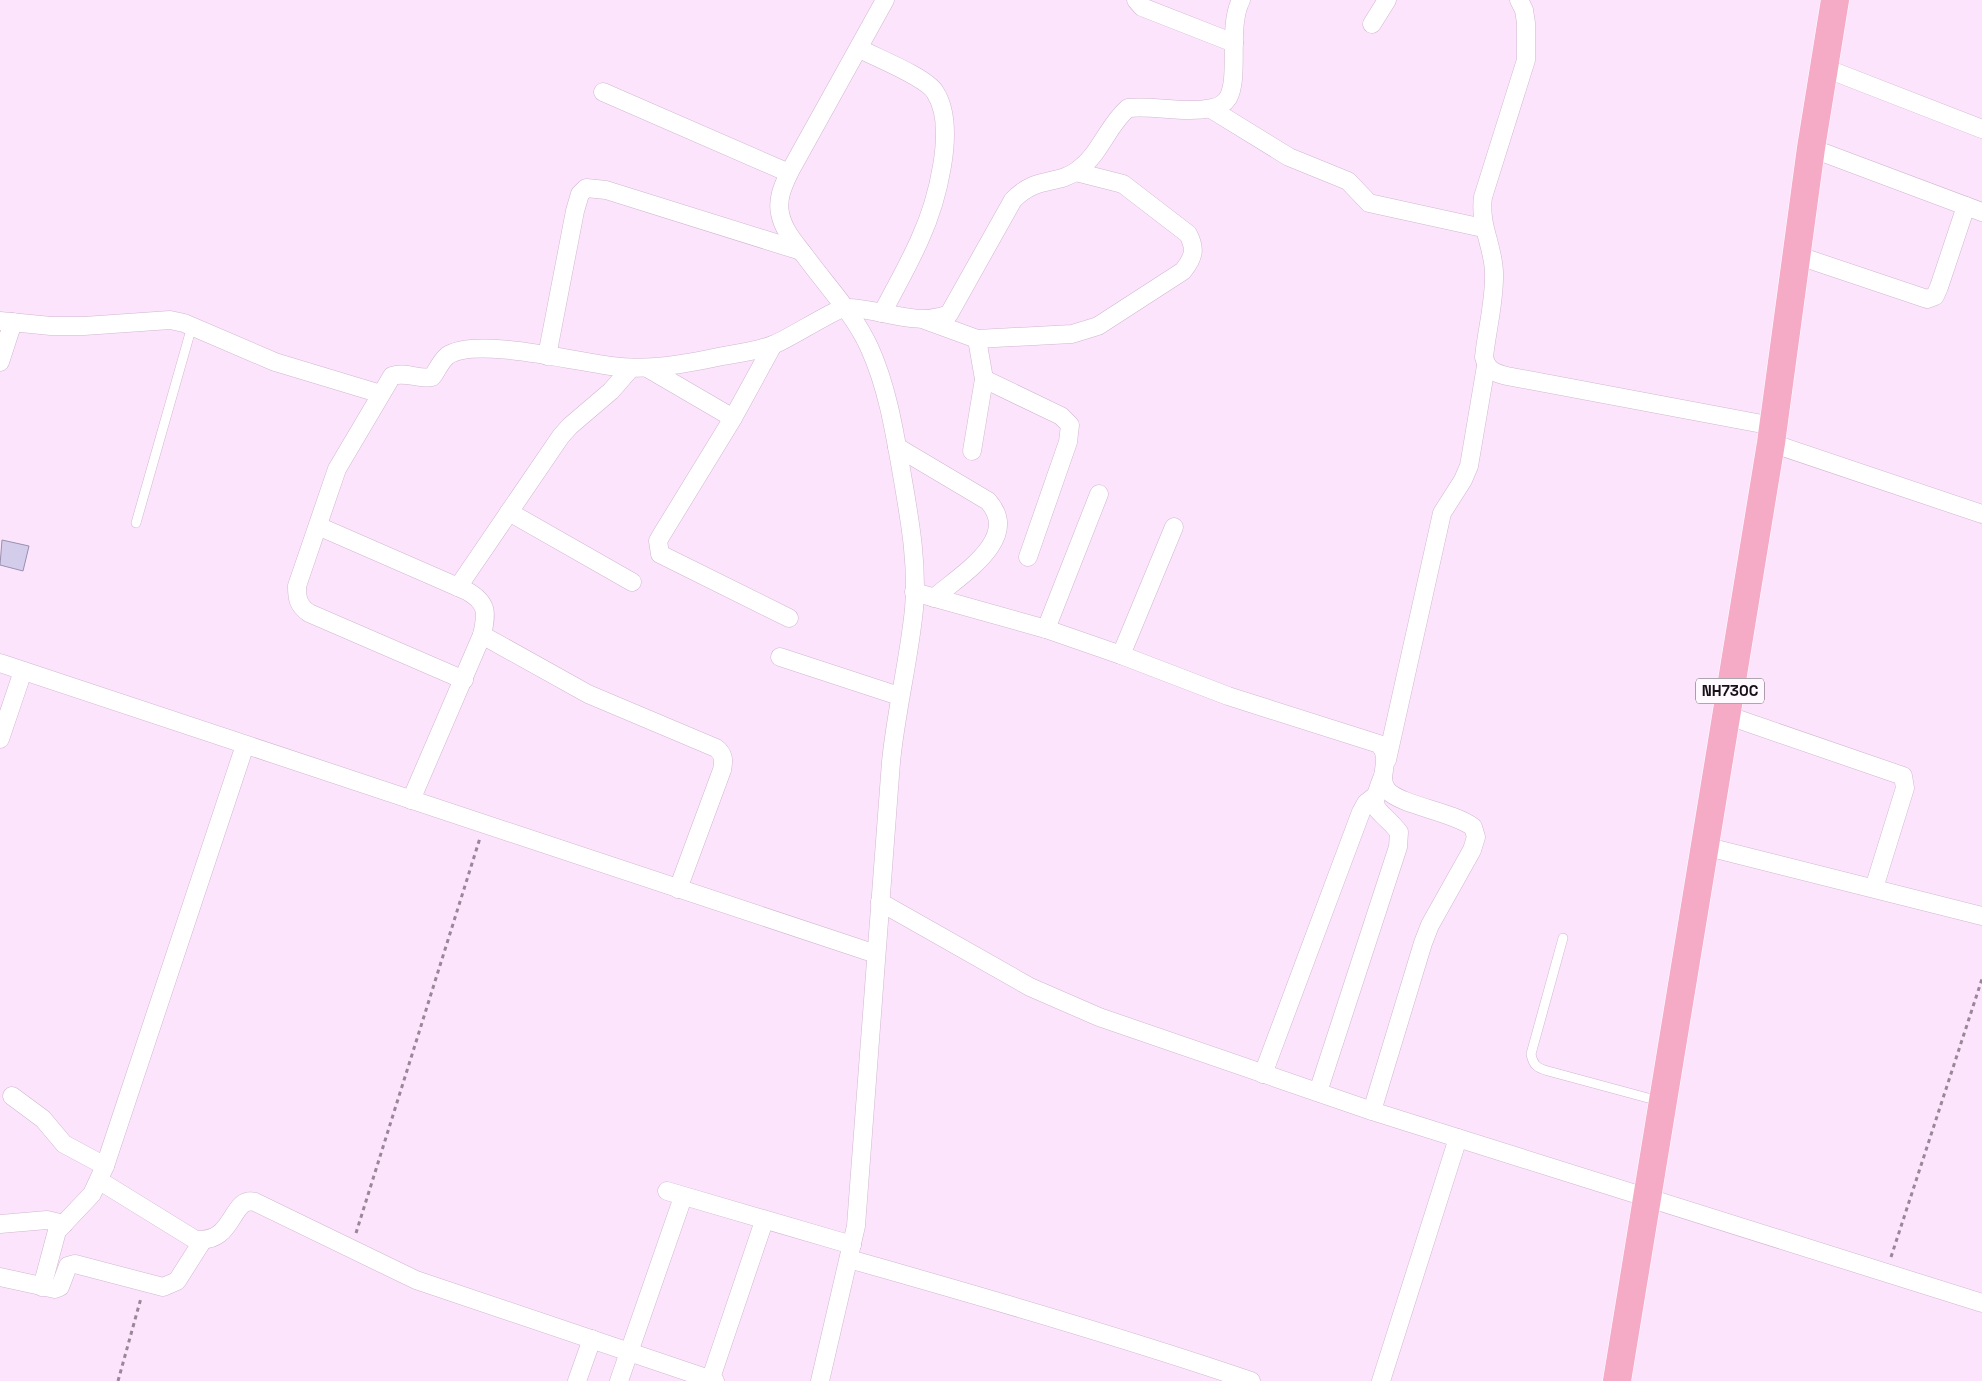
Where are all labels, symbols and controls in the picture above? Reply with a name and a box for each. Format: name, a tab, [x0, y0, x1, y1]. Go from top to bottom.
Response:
road number: NH730C	[1696, 678, 1764, 704]

